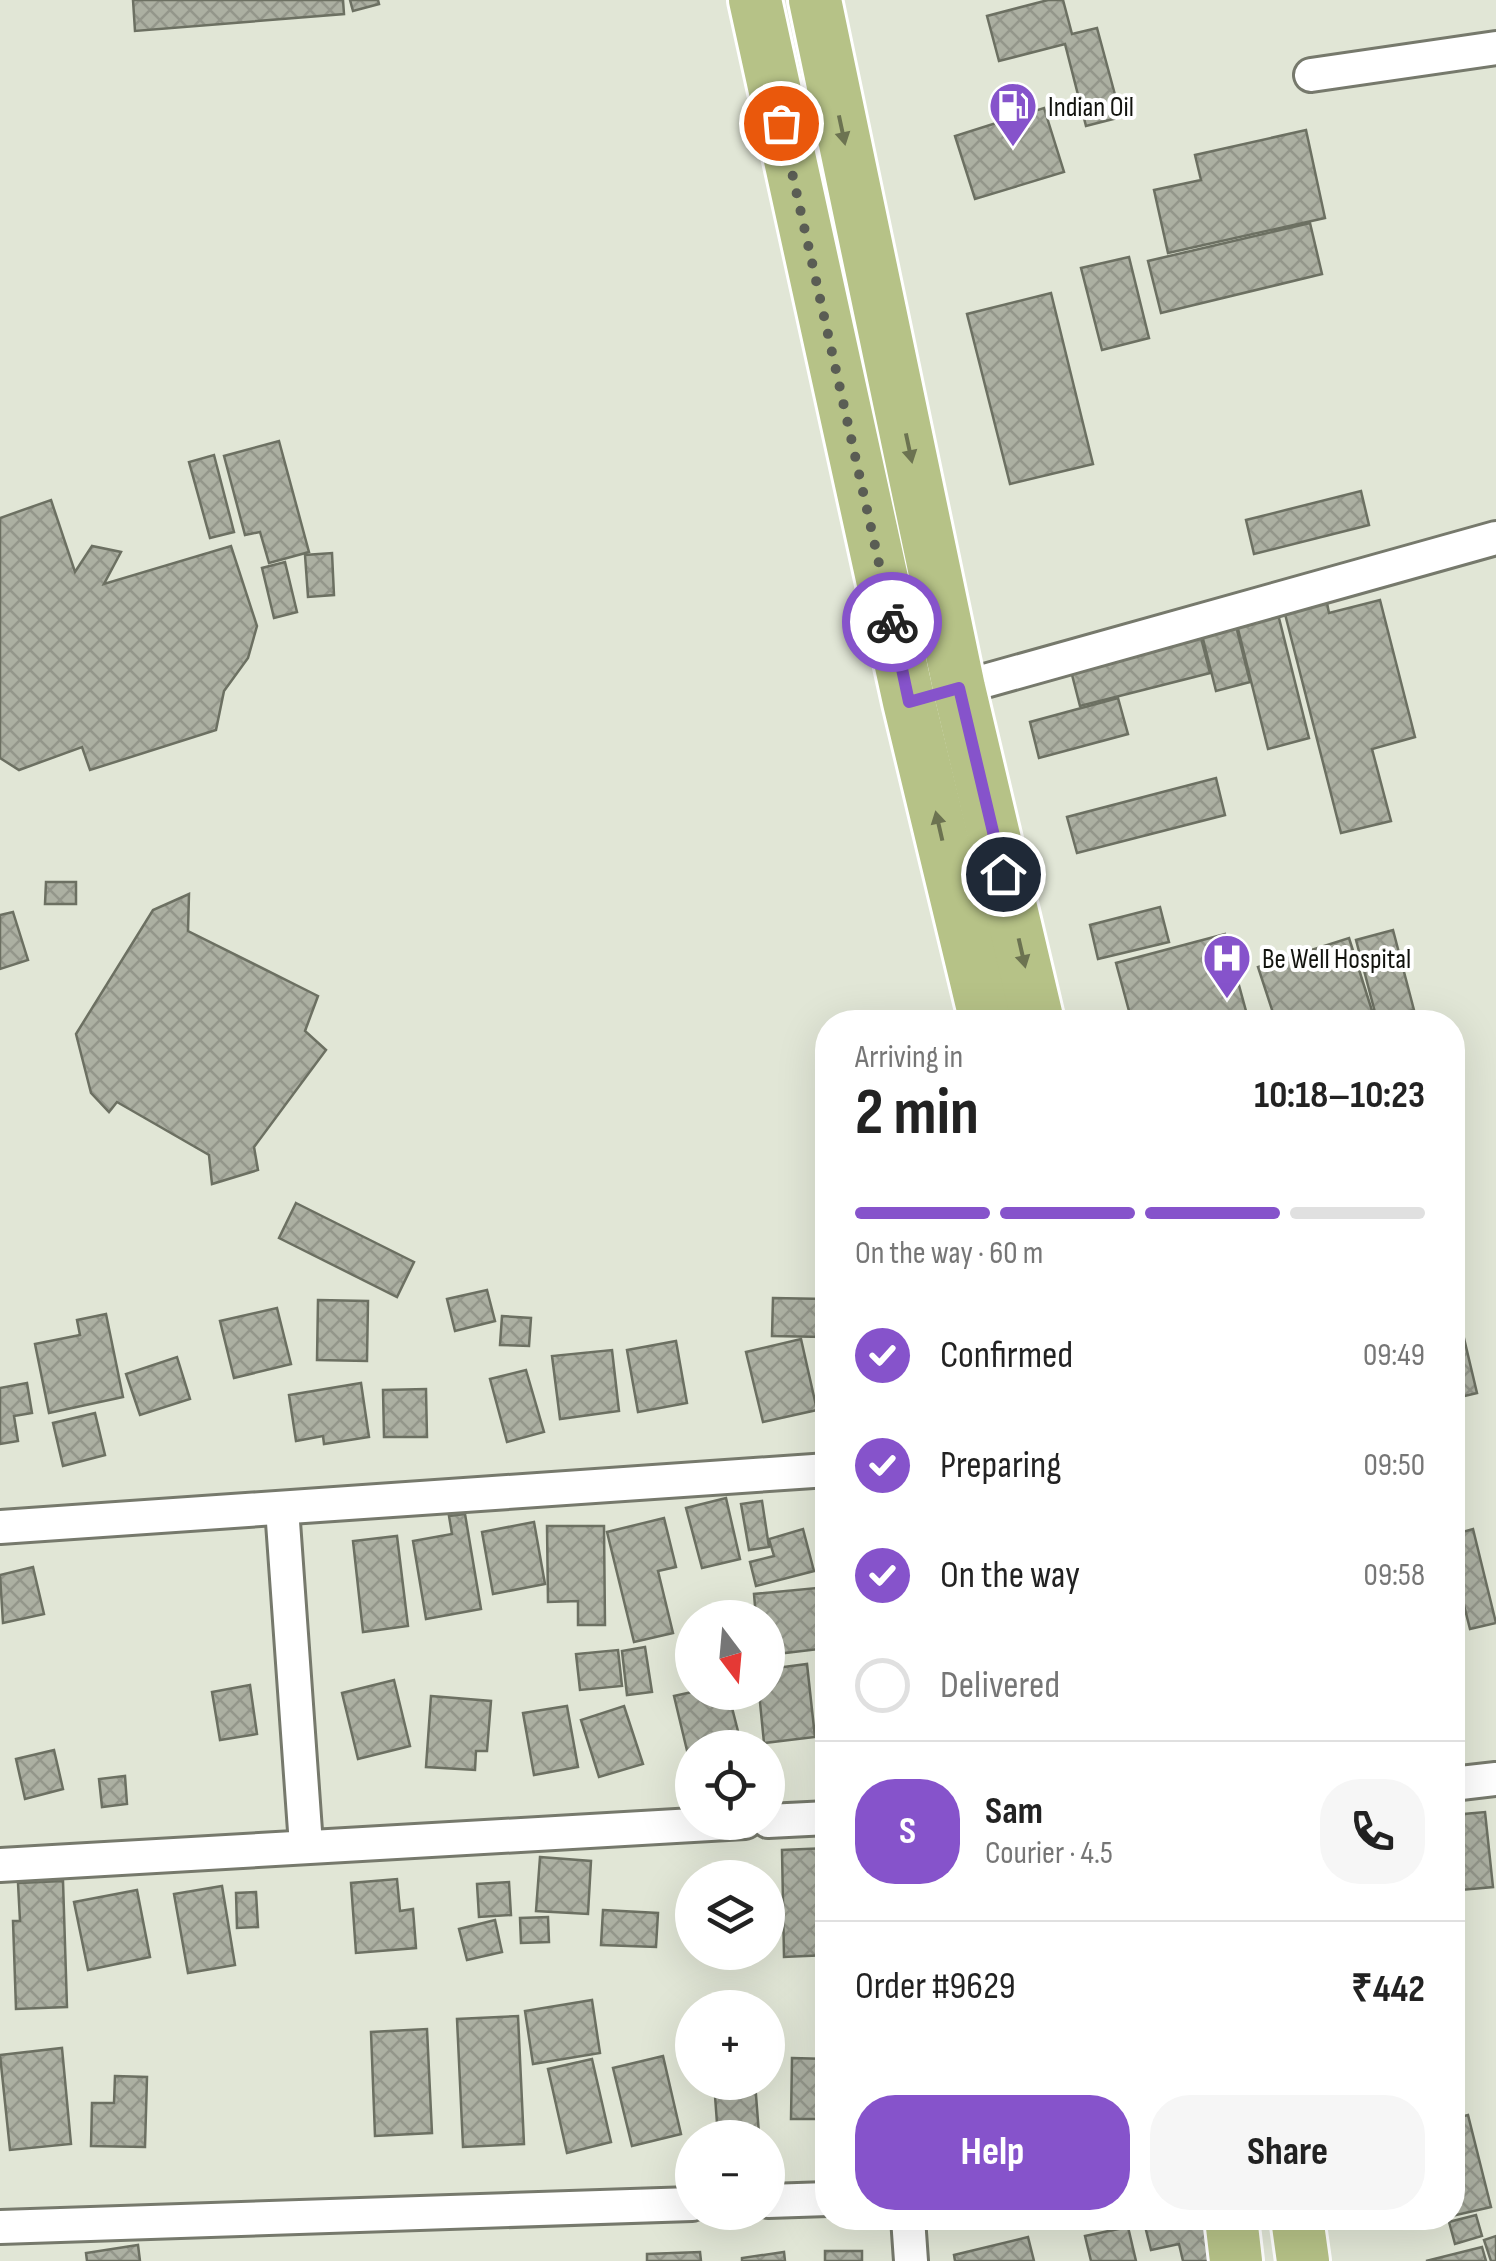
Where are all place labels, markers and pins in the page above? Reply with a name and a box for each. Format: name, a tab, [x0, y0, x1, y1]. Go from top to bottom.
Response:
fuel station icon: Indian Oil	[987, 80, 1039, 148]
pin	[739, 81, 824, 166]
place label: Indian Oil	[1048, 91, 1134, 124]
pin	[961, 832, 1046, 917]
hospital icon: Be Well Hospital	[1201, 932, 1253, 1000]
place label: Be Well Hospital	[1262, 943, 1411, 976]

